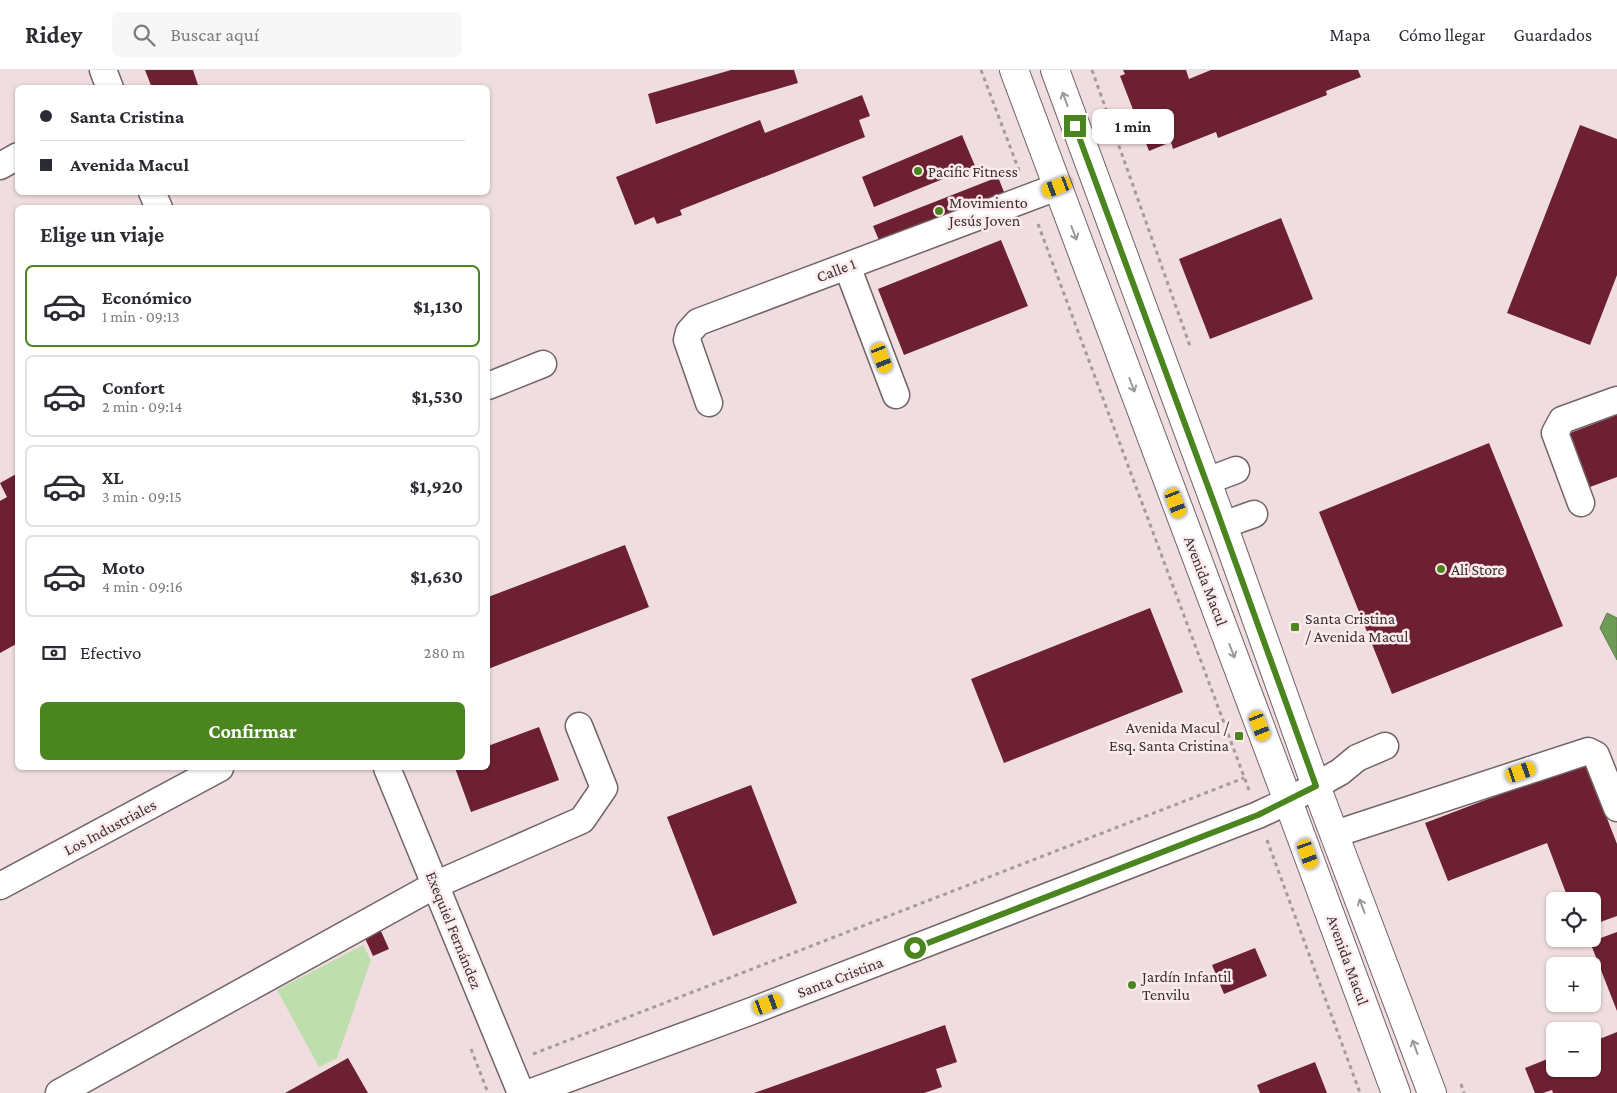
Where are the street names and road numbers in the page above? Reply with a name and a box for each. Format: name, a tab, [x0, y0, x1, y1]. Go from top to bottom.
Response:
street label: Calle 1	[814, 255, 858, 285]
street label: Avenida Macul	[1181, 534, 1231, 628]
street label: Los Industriales	[61, 796, 159, 858]
street label: Exequiel Fernández	[422, 869, 485, 992]
street label: Avenida Macul	[1324, 913, 1372, 1007]
street label: Santa Cristina	[795, 953, 886, 1001]

